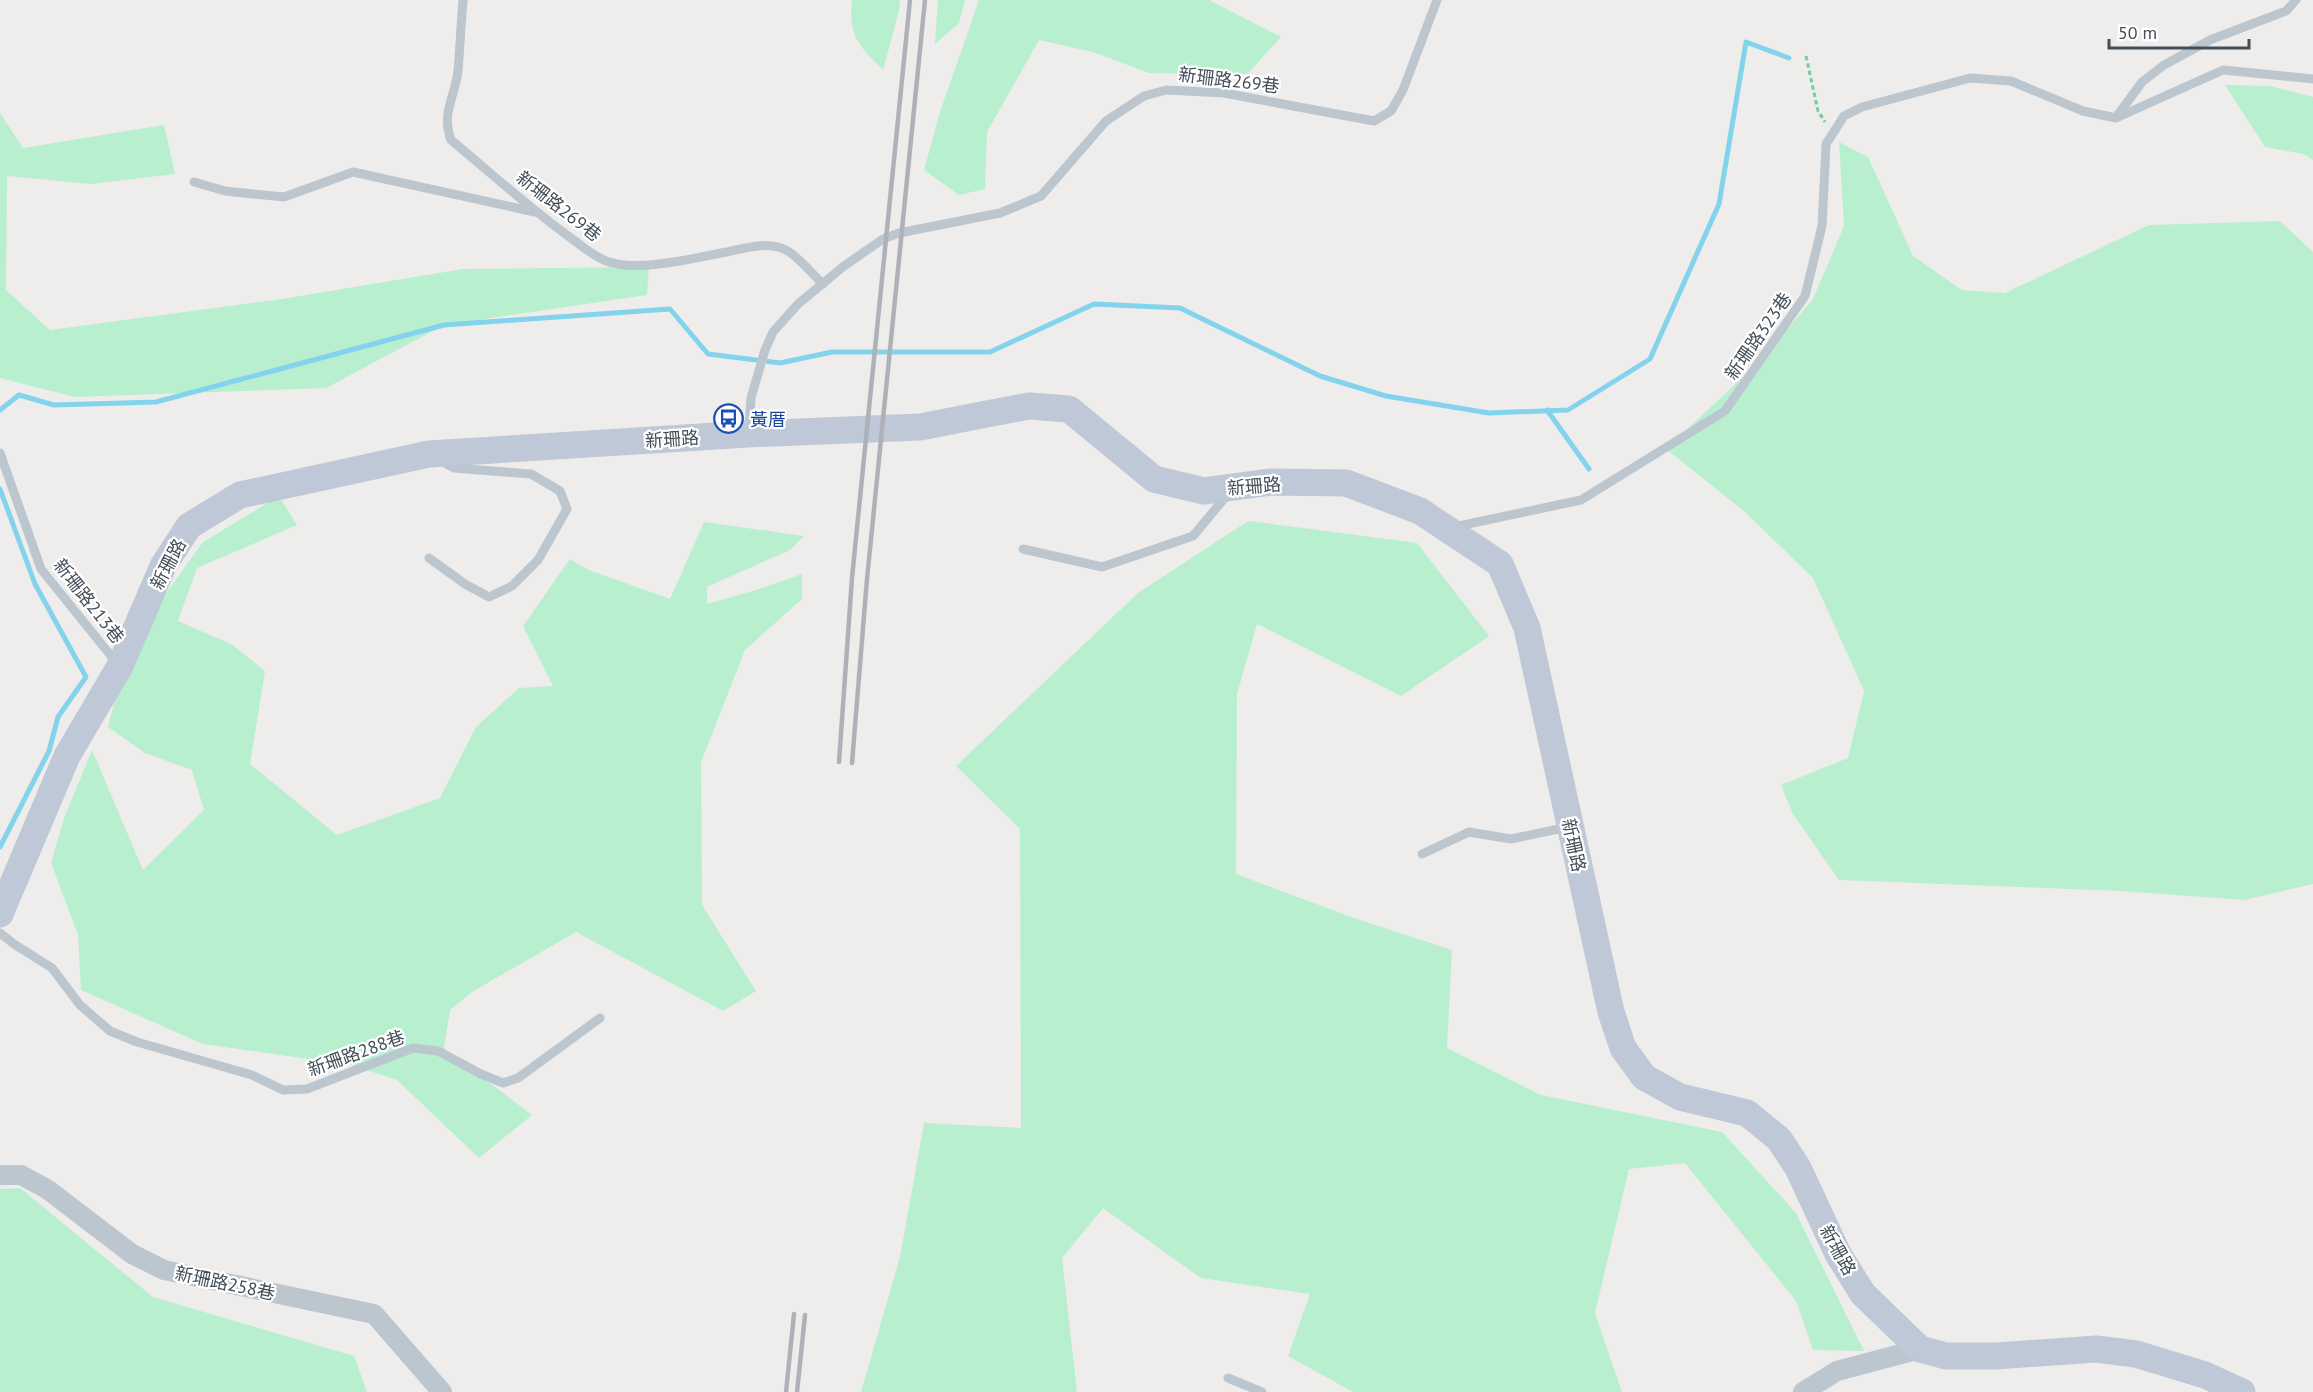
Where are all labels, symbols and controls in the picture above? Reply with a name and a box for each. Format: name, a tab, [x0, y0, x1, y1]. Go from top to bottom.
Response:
scale bar	[2109, 12, 2248, 50]
text: 50 m	[2118, 21, 2157, 44]
street label: 新珊路269巷	[1177, 62, 1281, 98]
street label: 新珊路269巷	[512, 166, 606, 246]
street label: 新珊路323巷	[1719, 288, 1797, 384]
bus stop icon: 黃厝	[713, 403, 745, 435]
place label: 黃厝	[750, 408, 786, 431]
street label: 新珊路	[644, 426, 700, 452]
street label: 新珊路	[1226, 472, 1282, 500]
street label: 新珊路	[145, 535, 191, 593]
street label: 新珊路213巷	[49, 554, 129, 648]
street label: 新珊路	[1557, 816, 1591, 874]
street label: 新珊路288巷	[304, 1025, 408, 1081]
street label: 新珊路	[1815, 1221, 1861, 1279]
street label: 新珊路258巷	[173, 1261, 277, 1305]

